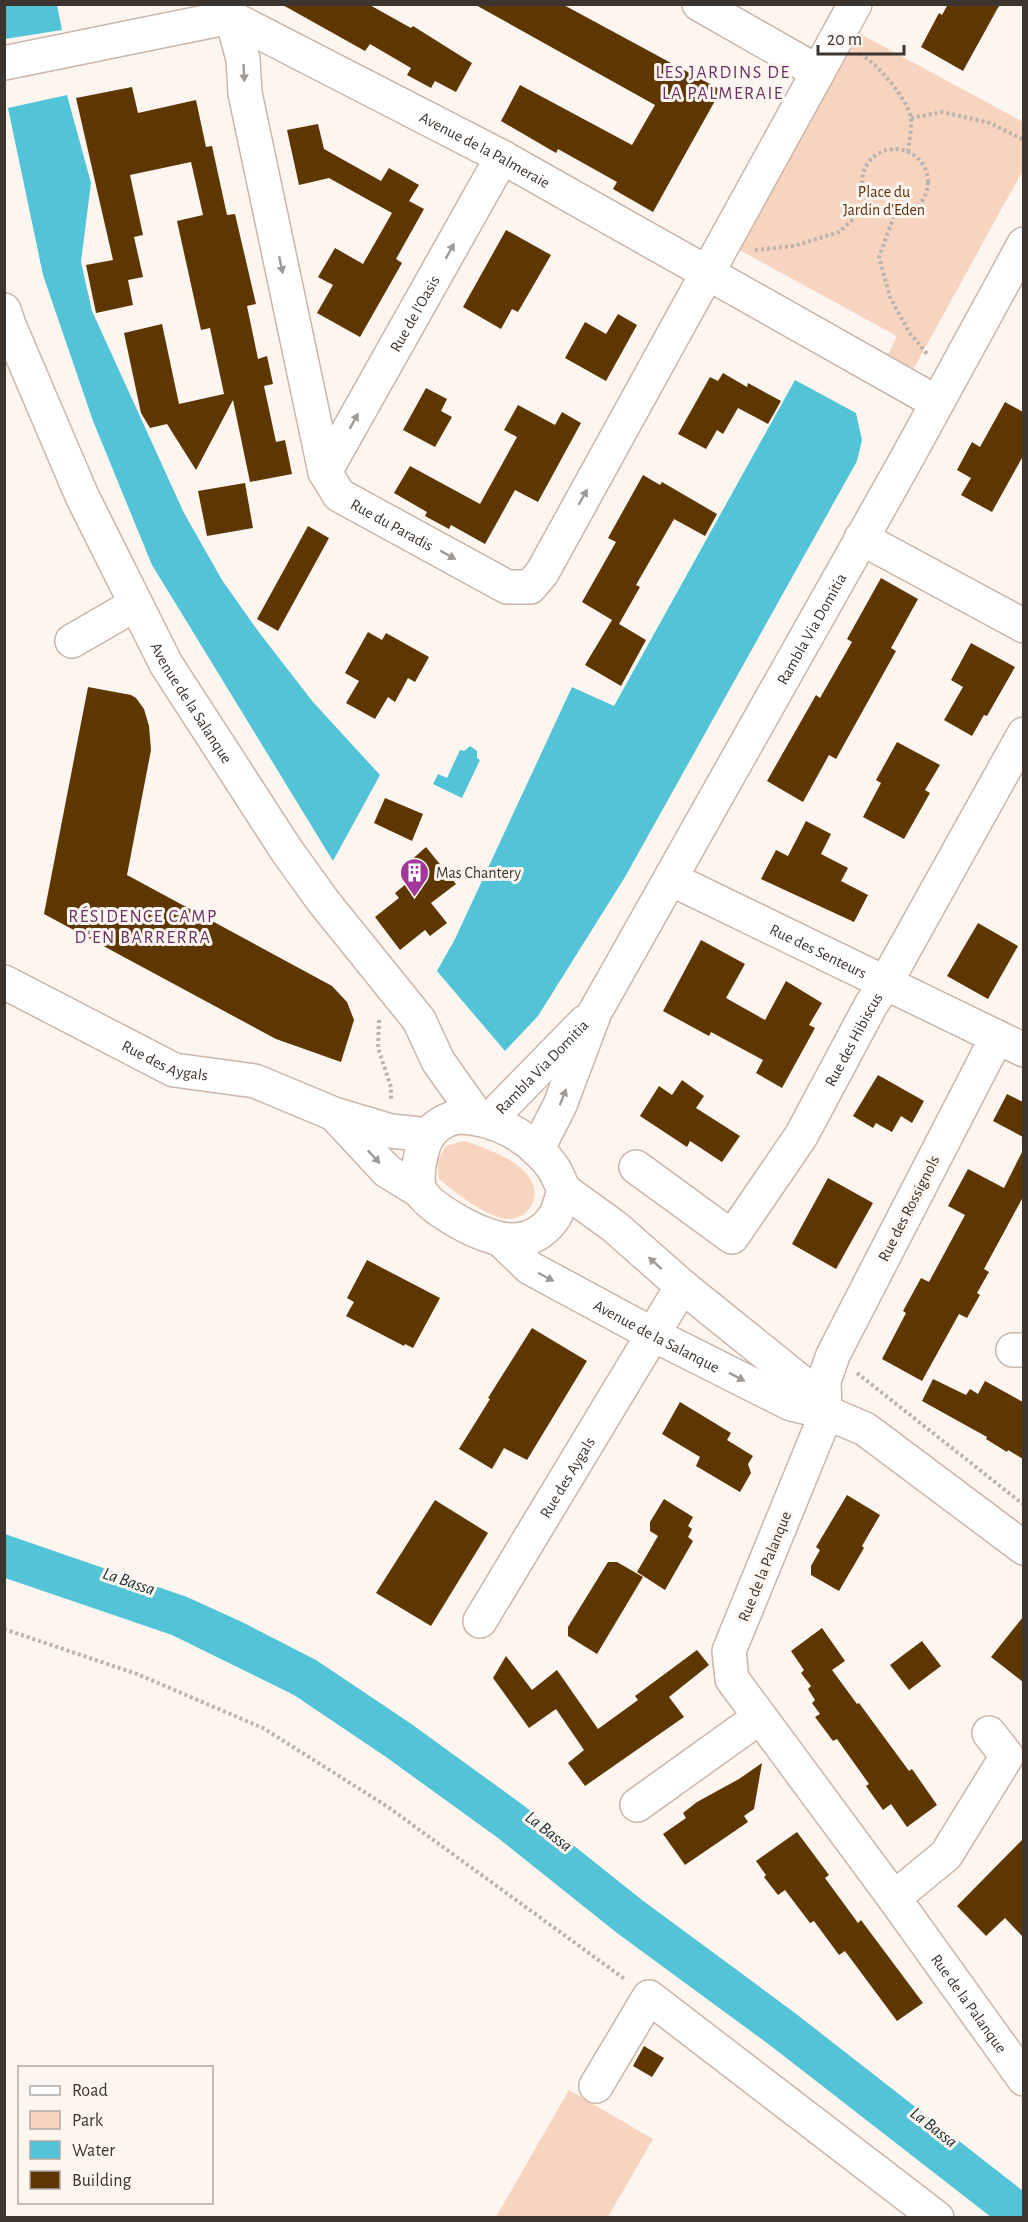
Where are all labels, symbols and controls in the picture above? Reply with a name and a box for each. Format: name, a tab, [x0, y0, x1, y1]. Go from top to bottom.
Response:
scale bar	[818, 18, 904, 56]
text: 20 m	[827, 31, 862, 49]
one-way arrow	[239, 64, 248, 83]
district label: LES JARDINS DE LA PALMERAIE	[655, 64, 791, 103]
street label: Avenue de la Palmeraie	[417, 109, 552, 191]
park label: Place du Jardin d'Eden	[843, 184, 925, 218]
one-way arrow	[445, 242, 455, 259]
one-way arrow	[277, 255, 286, 274]
street label: Rue de l'Oasis	[387, 273, 443, 355]
one-way arrow	[349, 412, 359, 429]
one-way arrow	[578, 489, 588, 506]
street label: Rue du Paradis	[348, 496, 436, 554]
one-way arrow	[439, 550, 456, 560]
street label: Rambla Via Domitia	[774, 571, 850, 687]
street label: Avenue de la Salanque	[148, 640, 235, 766]
building icon: Mas Chantery	[399, 856, 431, 898]
place label: Mas Chantery	[436, 865, 521, 882]
district label: RÉSIDENCE CAMP D'EN BARRERRA	[68, 905, 218, 947]
street label: Rue des Senteurs	[767, 921, 869, 982]
street label: Rue des Hibiscus	[822, 990, 886, 1089]
street label: Rambla Via Domitia	[493, 1017, 592, 1117]
street label: Rue des Aygals	[119, 1038, 209, 1084]
one-way arrow	[558, 1088, 568, 1106]
one-way arrow	[367, 1149, 380, 1164]
street label: Rue des Rossignols	[875, 1153, 943, 1264]
one-way arrow	[648, 1256, 663, 1270]
one-way arrow	[538, 1272, 555, 1282]
street label: Avenue de la Salanque	[591, 1297, 722, 1376]
one-way arrow	[729, 1372, 746, 1382]
street label: Rue des Aygals	[537, 1434, 598, 1521]
street label: Rue de la Palanque	[736, 1509, 794, 1624]
water label: La Bassa	[100, 1565, 157, 1599]
water label: La Bassa	[522, 1808, 575, 1855]
street label: Rue de la Palanque	[928, 1951, 1009, 2056]
legend	[18, 2066, 213, 2204]
text: Road	[72, 2082, 108, 2100]
water label: La Bassa	[907, 2104, 960, 2151]
text: Park	[72, 2112, 104, 2130]
text: Water	[72, 2142, 115, 2160]
text: Building	[72, 2172, 132, 2190]

